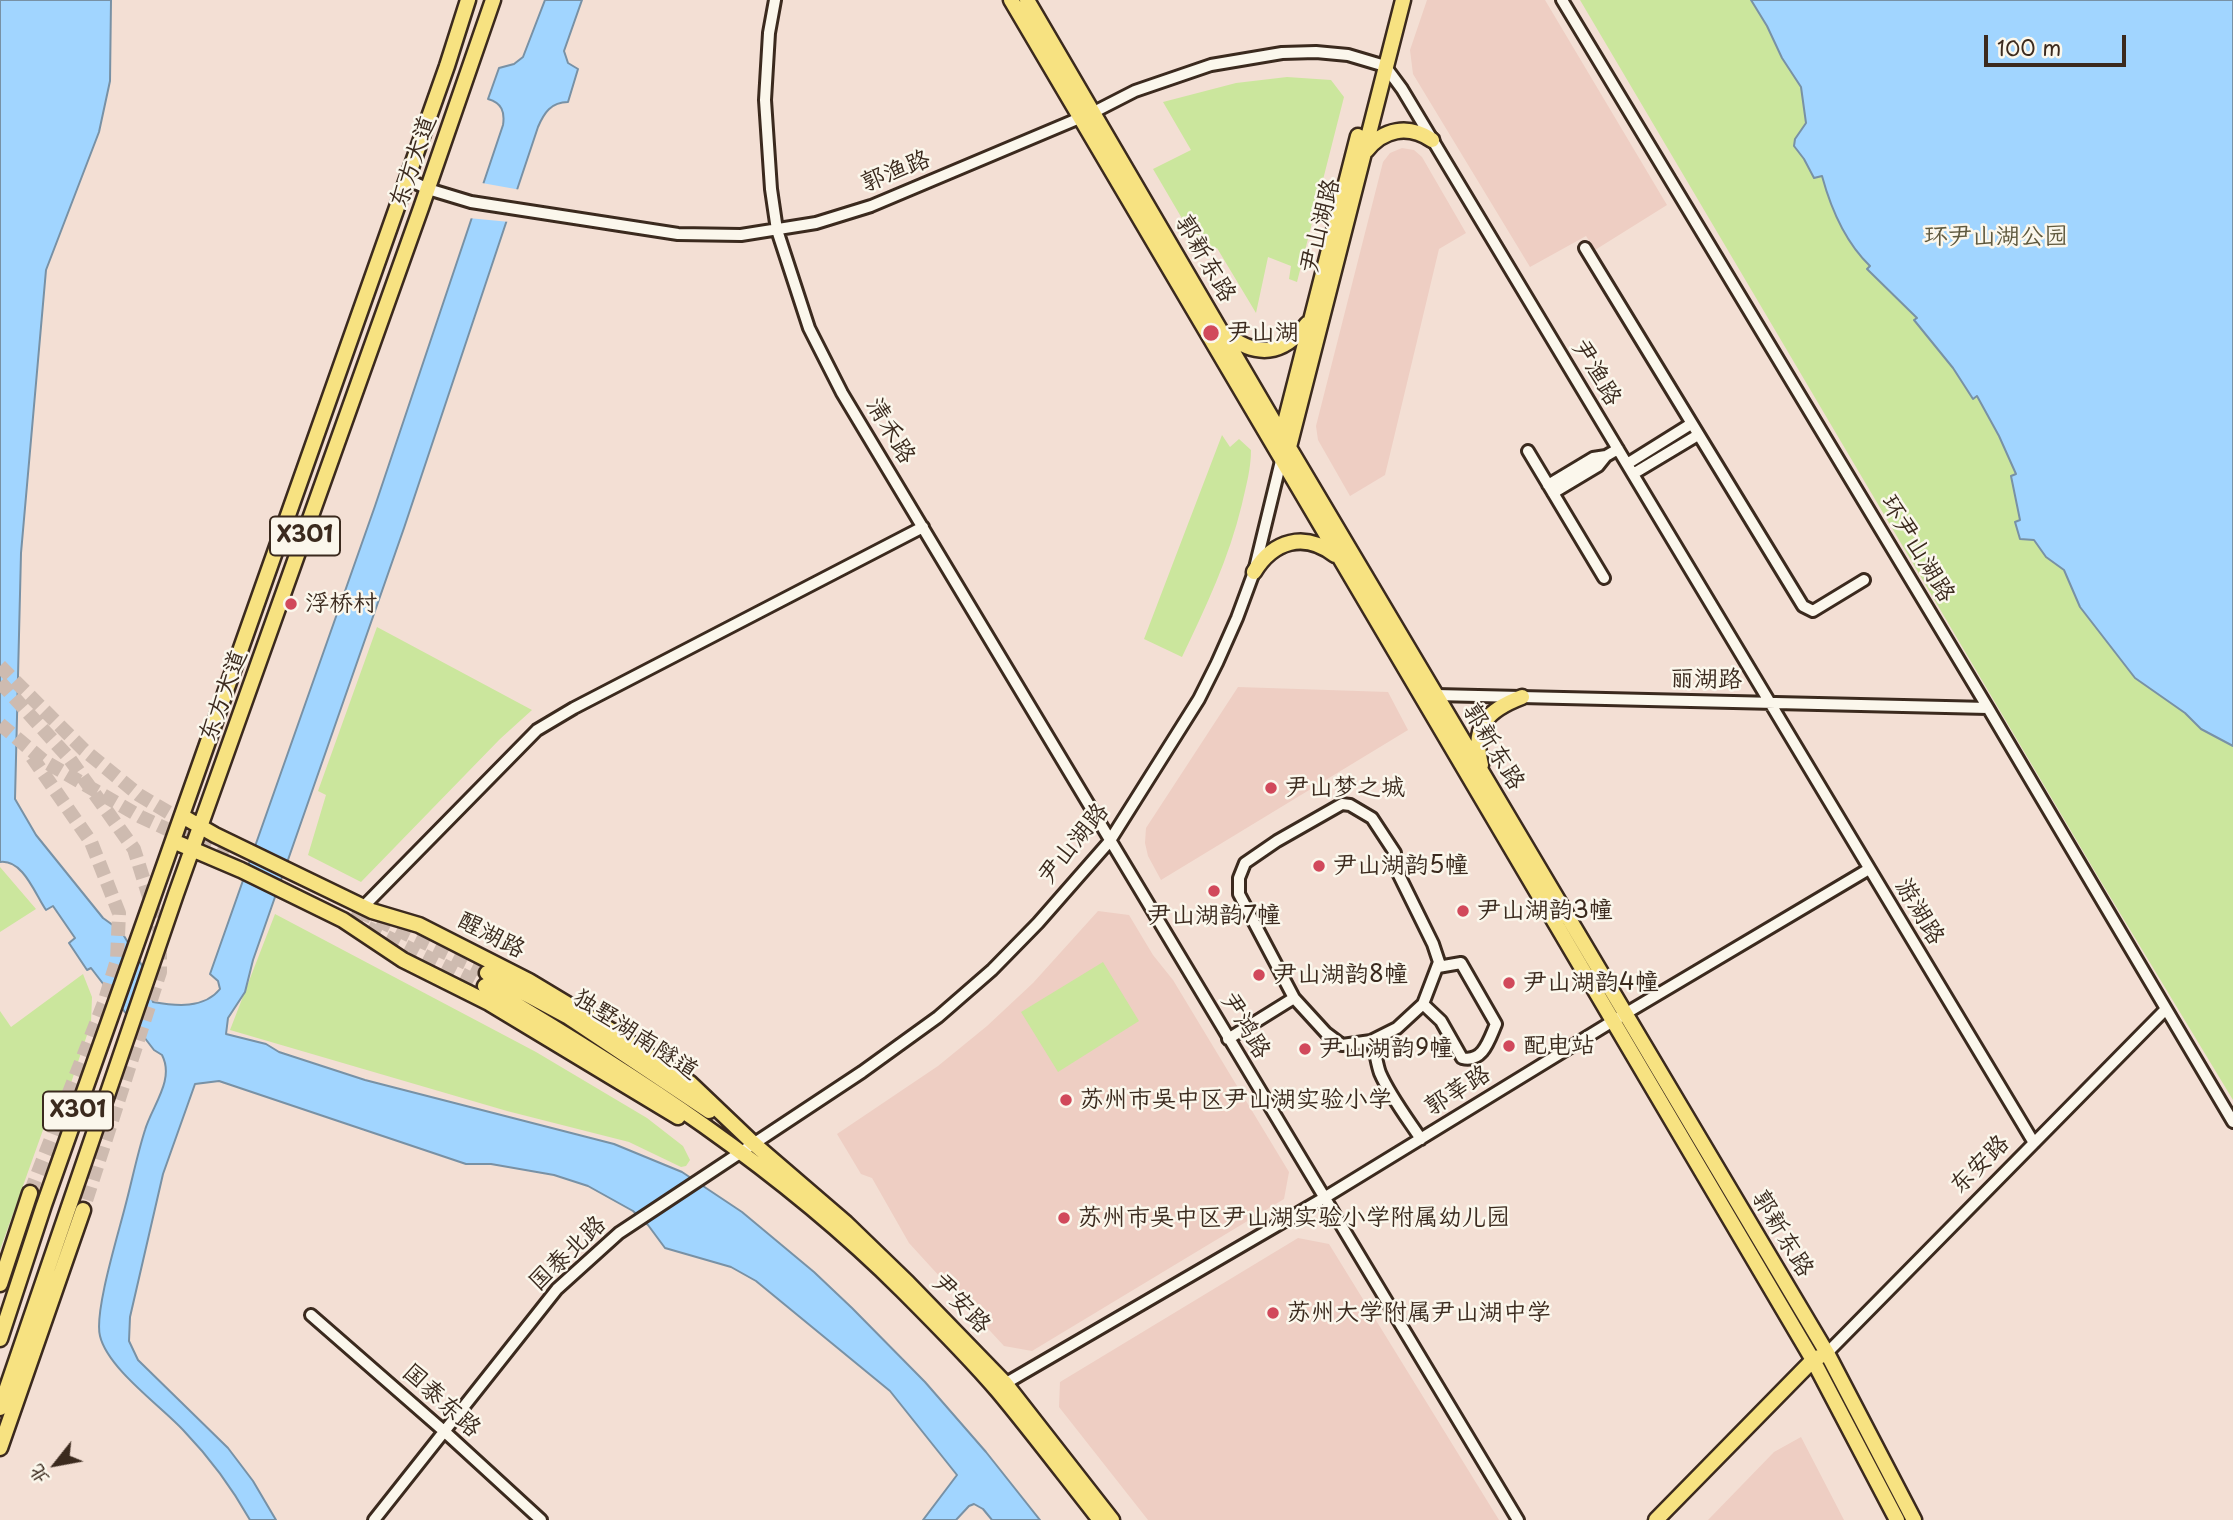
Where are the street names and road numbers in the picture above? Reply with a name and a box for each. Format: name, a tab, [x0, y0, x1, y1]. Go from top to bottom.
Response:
street label: 东方大道	[385, 112, 443, 212]
street label: 郭渔路	[857, 145, 935, 199]
street label: 尹山湖路	[1295, 176, 1347, 276]
street label: 郭新东路	[1169, 210, 1241, 308]
street label: 尹渔路	[1565, 335, 1627, 411]
street label: 清禾路	[859, 393, 921, 469]
street label: 环尹山湖路	[1874, 490, 1960, 608]
road number: X301	[270, 516, 340, 556]
street label: 东方大道	[194, 646, 254, 746]
street label: 丽湖路	[1670, 665, 1742, 695]
street label: 郭新东路	[1456, 698, 1530, 796]
street label: 尹山湖路	[1033, 798, 1115, 890]
street label: 游湖路	[1888, 874, 1950, 950]
street label: 醒湖路	[452, 907, 530, 965]
street label: 独墅湖南隧道	[567, 984, 703, 1086]
street label: 尹鸿路	[1214, 988, 1276, 1064]
street label: 郭莘路	[1420, 1060, 1496, 1122]
road number: X301	[43, 1092, 113, 1130]
street label: 东安路	[1944, 1129, 2016, 1201]
street label: 郭新东路	[1745, 1185, 1819, 1283]
street label: 国泰北路	[523, 1210, 613, 1298]
street label: 尹安路	[926, 1268, 996, 1340]
street label: 国泰东路	[396, 1358, 486, 1444]

